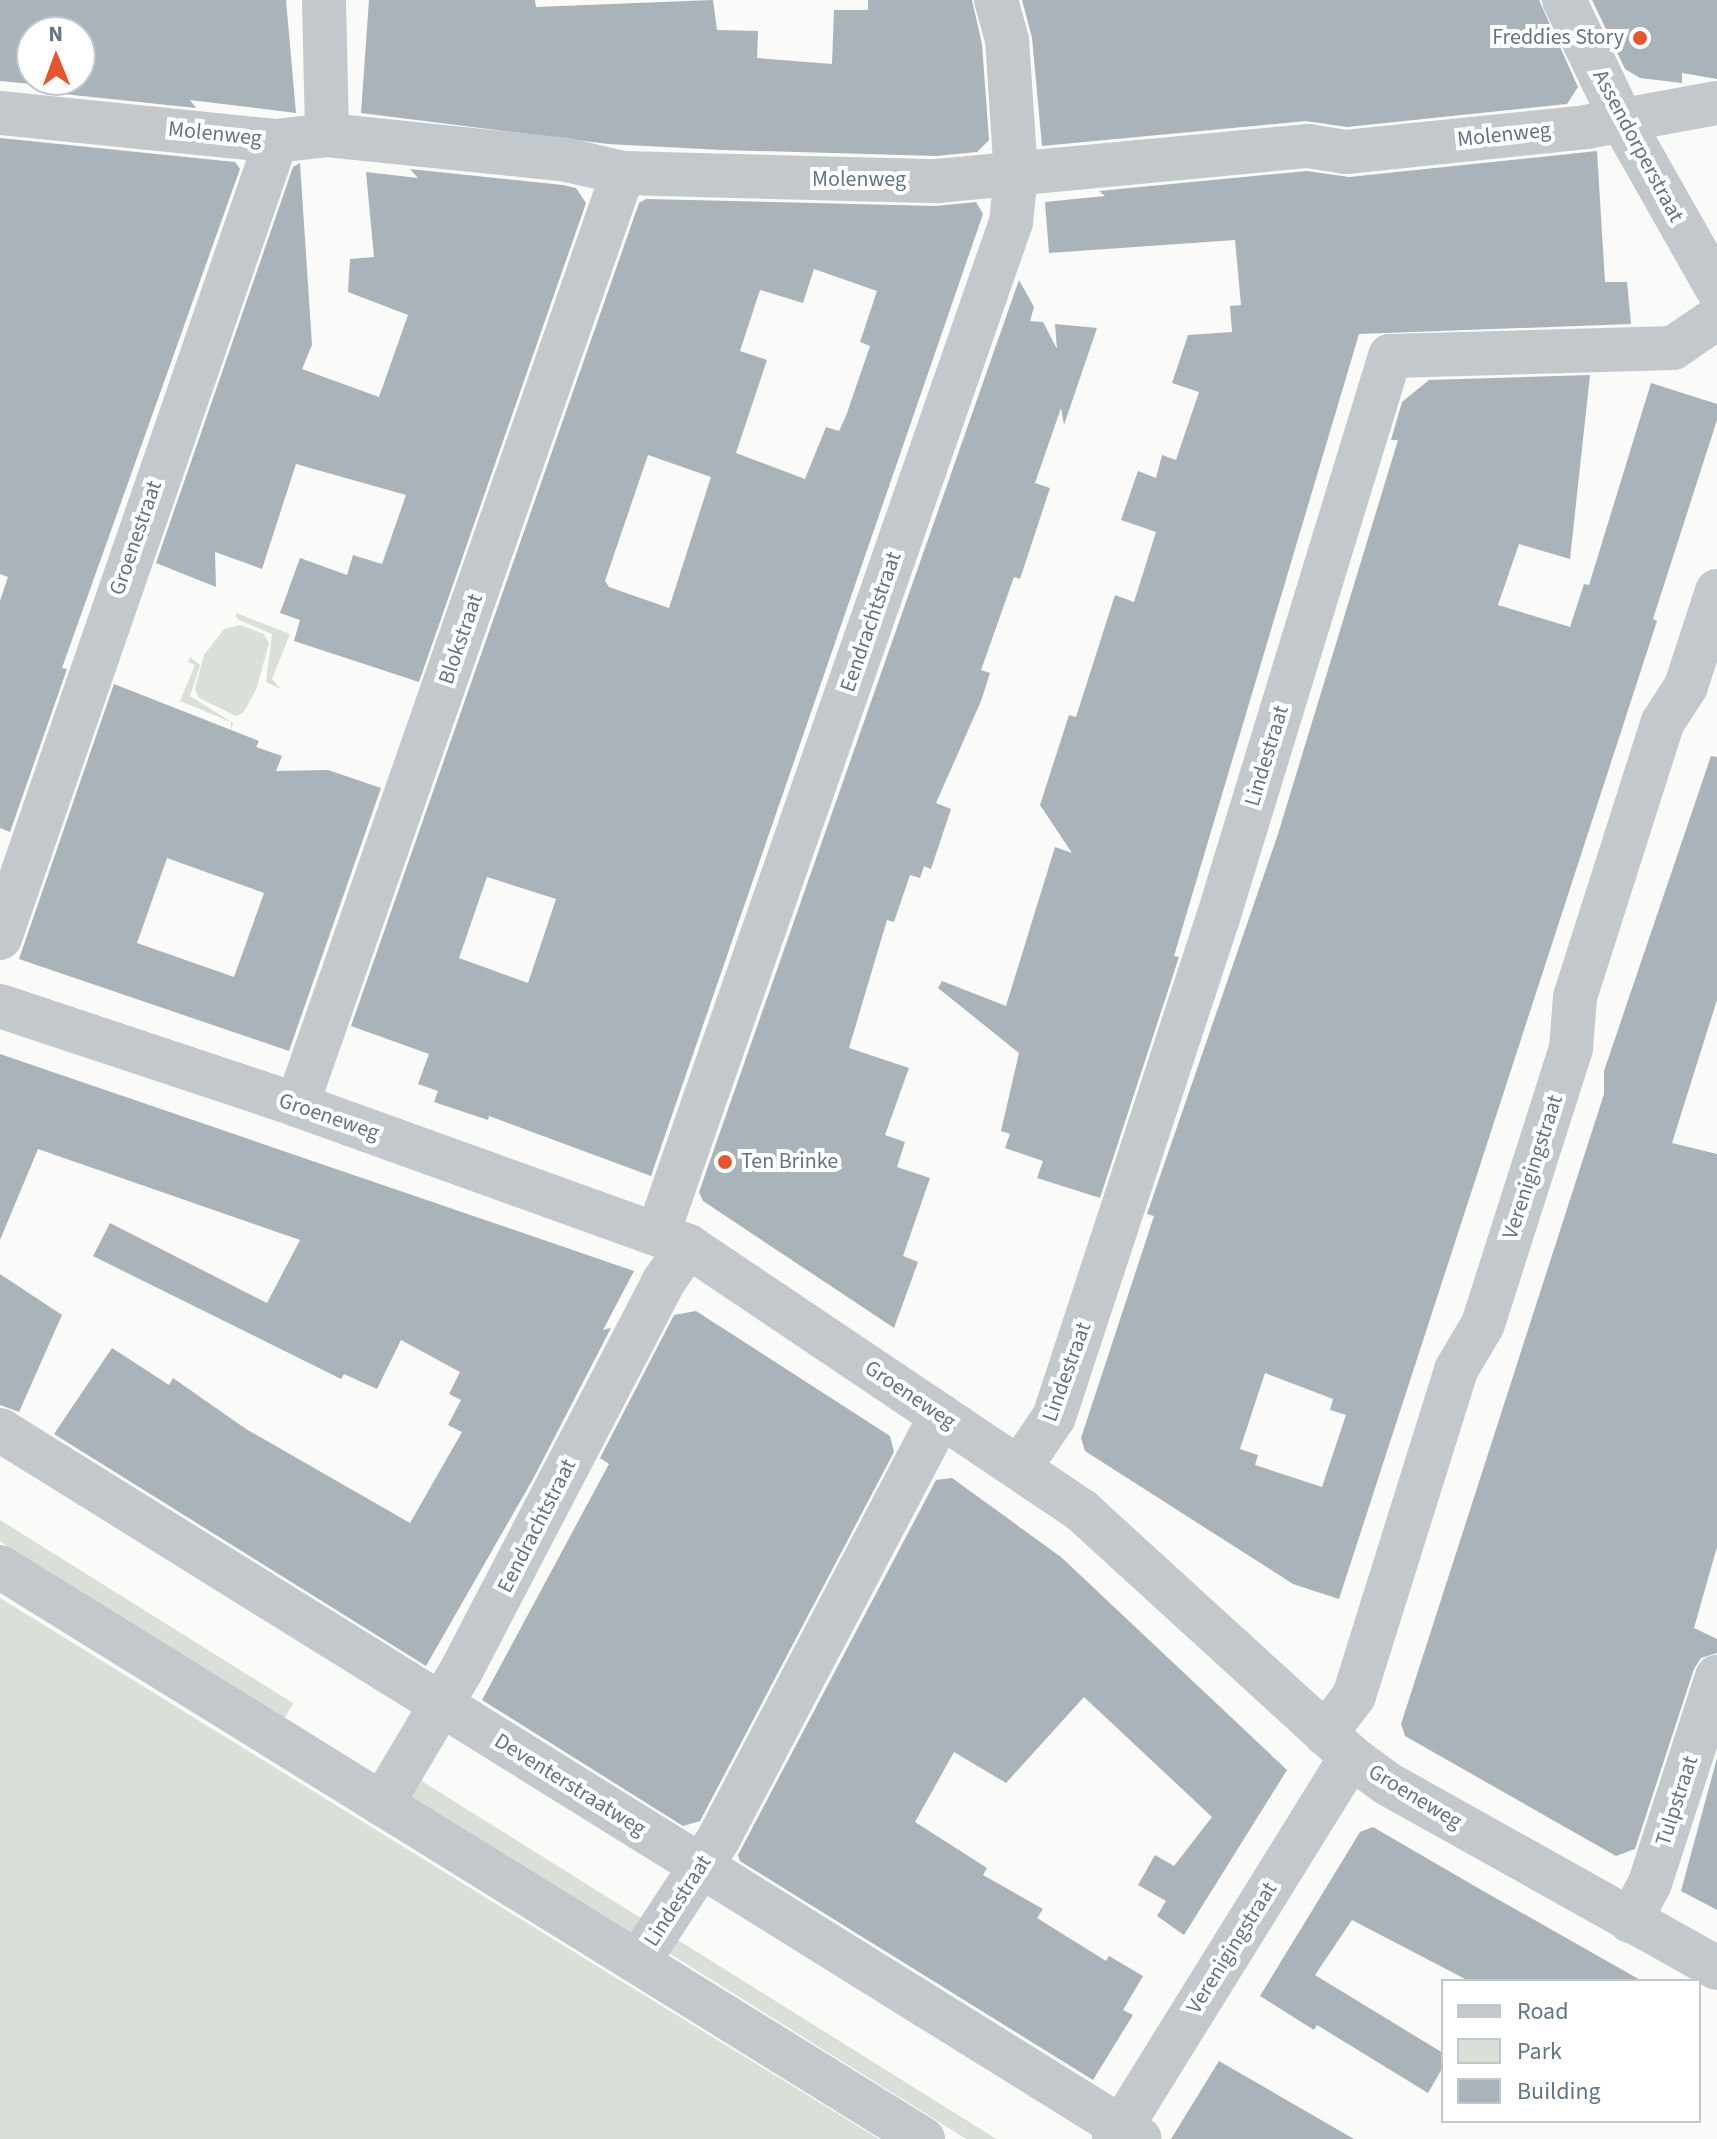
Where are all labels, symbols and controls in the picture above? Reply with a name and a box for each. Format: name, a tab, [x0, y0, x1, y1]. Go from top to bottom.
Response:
north arrow	[16, 16, 96, 96]
text: N	[48, 18, 63, 50]
place label: Freddies Story	[1492, 25, 1624, 51]
marker: Freddies Story	[1631, 29, 1649, 47]
street label: Assendorperstraat	[1587, 65, 1689, 227]
street label: Molenweg	[167, 116, 263, 152]
street label: Molenweg	[1456, 117, 1552, 153]
street label: Molenweg	[812, 167, 906, 193]
street label: Groenestraat	[104, 477, 168, 599]
street label: Eendrachtstraat	[835, 548, 907, 696]
street label: Blokstraat	[433, 590, 489, 688]
street label: Lindestraat	[1239, 702, 1295, 810]
street label: Groeneweg	[275, 1088, 383, 1146]
street label: Verenigingstraat	[1497, 1092, 1569, 1242]
place label: Ten Brinke	[741, 1149, 838, 1175]
marker: Ten Brinke	[716, 1153, 734, 1171]
street label: Lindestraat	[1037, 1319, 1097, 1425]
street label: Groeneweg	[859, 1355, 961, 1435]
street label: Eendrachtstraat	[492, 1455, 582, 1597]
street label: Deventerstraatweg	[489, 1728, 651, 1842]
street label: Tulpstraat	[1650, 1753, 1704, 1849]
street label: Groeneweg	[1363, 1759, 1467, 1835]
street label: Lindestraat	[639, 1850, 717, 1952]
street label: Verenigingstraat	[1181, 1877, 1283, 2019]
legend	[1441, 1979, 1701, 2123]
text: Road	[1517, 1994, 1569, 2029]
text: Park	[1517, 2034, 1562, 2069]
text: Building	[1517, 2074, 1601, 2109]

